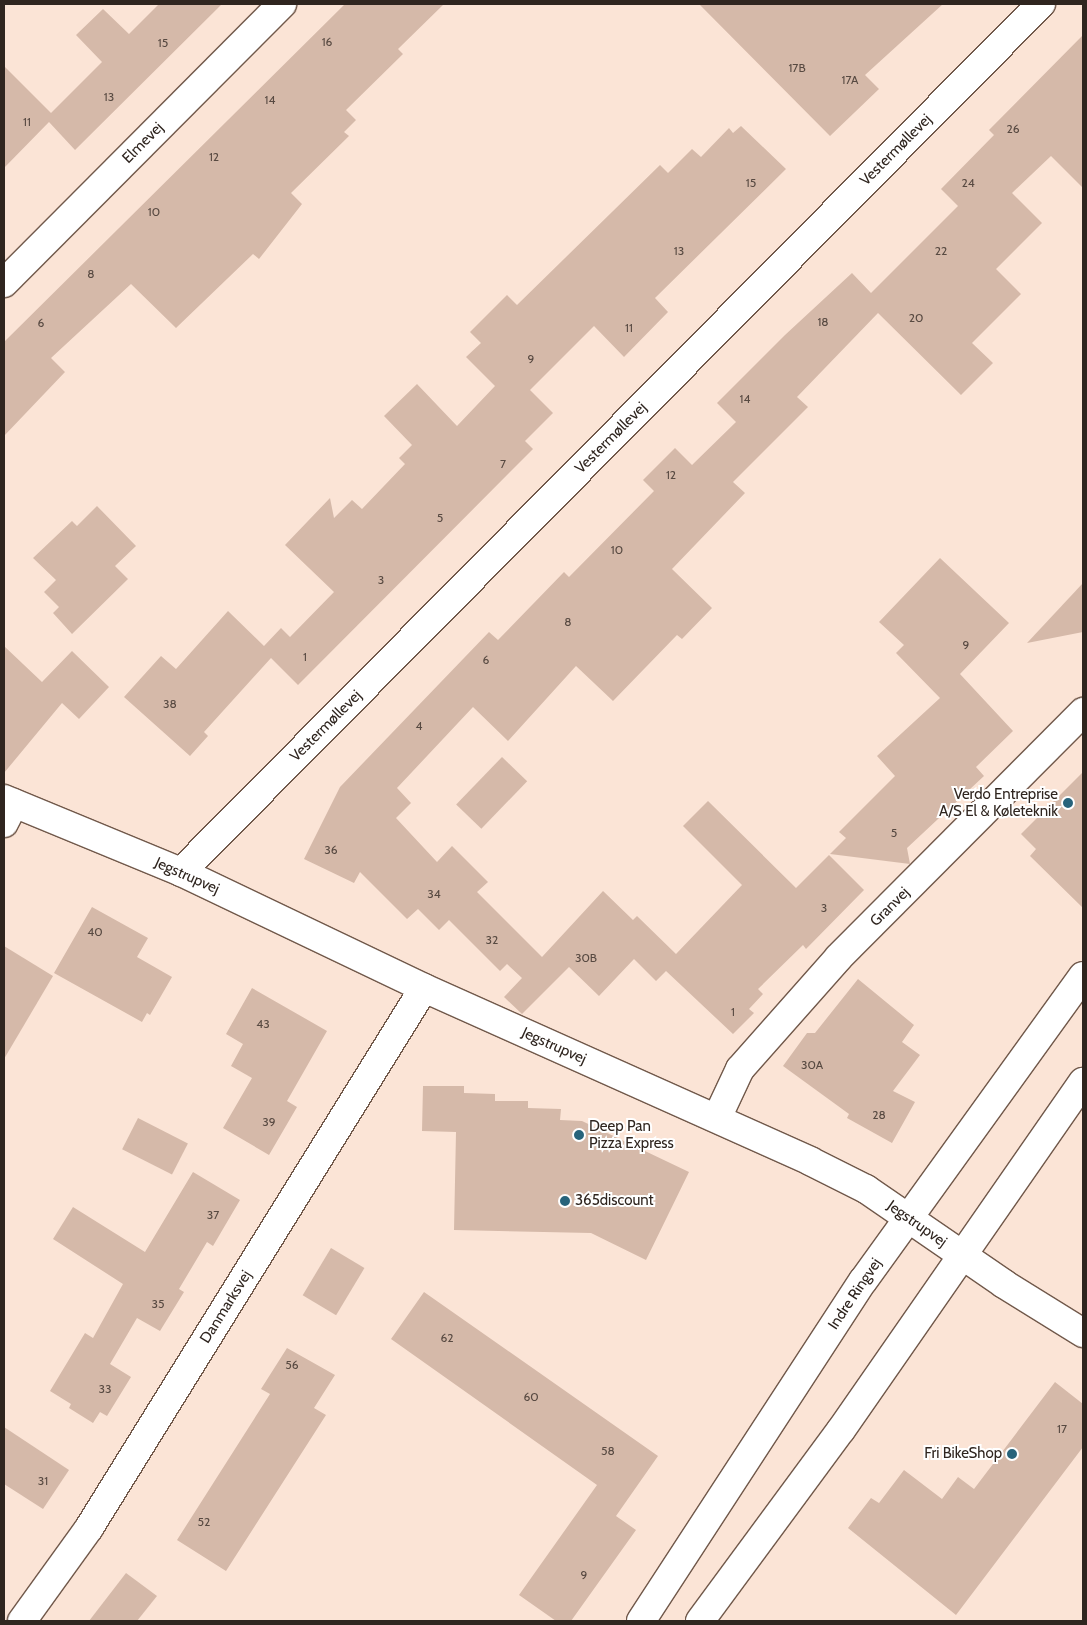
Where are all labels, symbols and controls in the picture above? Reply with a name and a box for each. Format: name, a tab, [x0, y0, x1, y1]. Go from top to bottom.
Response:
house number: 16	[322, 35, 332, 49]
house number: 15	[158, 36, 168, 50]
house number: 17B	[788, 61, 806, 75]
house number: 17A	[842, 73, 858, 87]
house number: 13	[104, 90, 114, 104]
house number: 14	[265, 93, 275, 107]
street label: Vestermøllevej	[857, 111, 935, 189]
house number: 11	[23, 115, 31, 129]
street label: Elmevej	[119, 119, 167, 167]
house number: 26	[1006, 122, 1020, 136]
house number: 12	[209, 150, 219, 164]
house number: 15	[746, 176, 756, 190]
house number: 24	[961, 176, 975, 190]
house number: 10	[148, 205, 160, 219]
house number: 13	[674, 244, 684, 258]
house number: 22	[935, 244, 947, 258]
house number: 8	[87, 267, 95, 281]
house number: 20	[909, 311, 923, 325]
house number: 18	[817, 315, 829, 329]
house number: 6	[38, 316, 44, 330]
house number: 11	[625, 321, 633, 335]
house number: 9	[528, 352, 534, 366]
house number: 14	[740, 392, 750, 406]
street label: Vestermøllevej	[572, 399, 650, 477]
house number: 7	[500, 457, 506, 471]
house number: 12	[666, 468, 676, 482]
house number: 5	[437, 511, 443, 525]
house number: 10	[611, 543, 623, 557]
house number: 3	[378, 573, 384, 587]
house number: 8	[564, 615, 572, 629]
house number: 9	[963, 638, 969, 652]
house number: 1	[303, 650, 307, 664]
house number: 6	[483, 653, 489, 667]
street label: Vestermøllevej	[287, 687, 365, 765]
house number: 38	[163, 697, 177, 711]
house number: 4	[416, 719, 422, 733]
place label: Verdo Entreprise A/S El & Køleteknik	[939, 785, 1058, 820]
marker: Verdo Entreprise A/S El & Køleteknik	[1062, 797, 1074, 809]
house number: 5	[891, 826, 897, 840]
house number: 36	[324, 843, 338, 857]
street label: Jegstrupvej	[152, 854, 222, 898]
street label: Granvej	[867, 884, 913, 930]
house number: 34	[427, 887, 441, 901]
house number: 3	[821, 901, 827, 915]
house number: 40	[87, 925, 103, 939]
house number: 32	[486, 933, 498, 947]
house number: 30B	[575, 951, 597, 965]
house number: 1	[731, 1005, 735, 1019]
house number: 43	[256, 1017, 270, 1031]
street label: Jegstrupvej	[519, 1024, 589, 1068]
house number: 30A	[801, 1058, 823, 1072]
house number: 28	[872, 1108, 886, 1122]
house number: 39	[262, 1115, 276, 1129]
place label: Deep Pan Pizza Express	[589, 1117, 674, 1152]
marker: Deep Pan Pizza Express	[573, 1129, 585, 1141]
place label: 365discount	[575, 1192, 654, 1210]
marker: 365discount	[559, 1195, 571, 1207]
street label: Jegstrupvej	[884, 1197, 950, 1251]
house number: 37	[207, 1208, 219, 1222]
street label: Indre Ringvej	[825, 1255, 885, 1333]
street label: Danmarksvej	[197, 1267, 255, 1347]
house number: 35	[152, 1297, 164, 1311]
house number: 62	[440, 1331, 454, 1345]
house number: 56	[285, 1358, 299, 1372]
house number: 33	[99, 1382, 111, 1396]
house number: 60	[523, 1390, 539, 1404]
house number: 17	[1057, 1422, 1067, 1436]
house number: 58	[601, 1444, 615, 1458]
place label: Fri BikeShop	[924, 1445, 1002, 1463]
marker: Fri BikeShop	[1006, 1448, 1018, 1460]
house number: 31	[38, 1474, 48, 1488]
house number: 52	[198, 1515, 210, 1529]
house number: 9	[581, 1568, 587, 1582]

